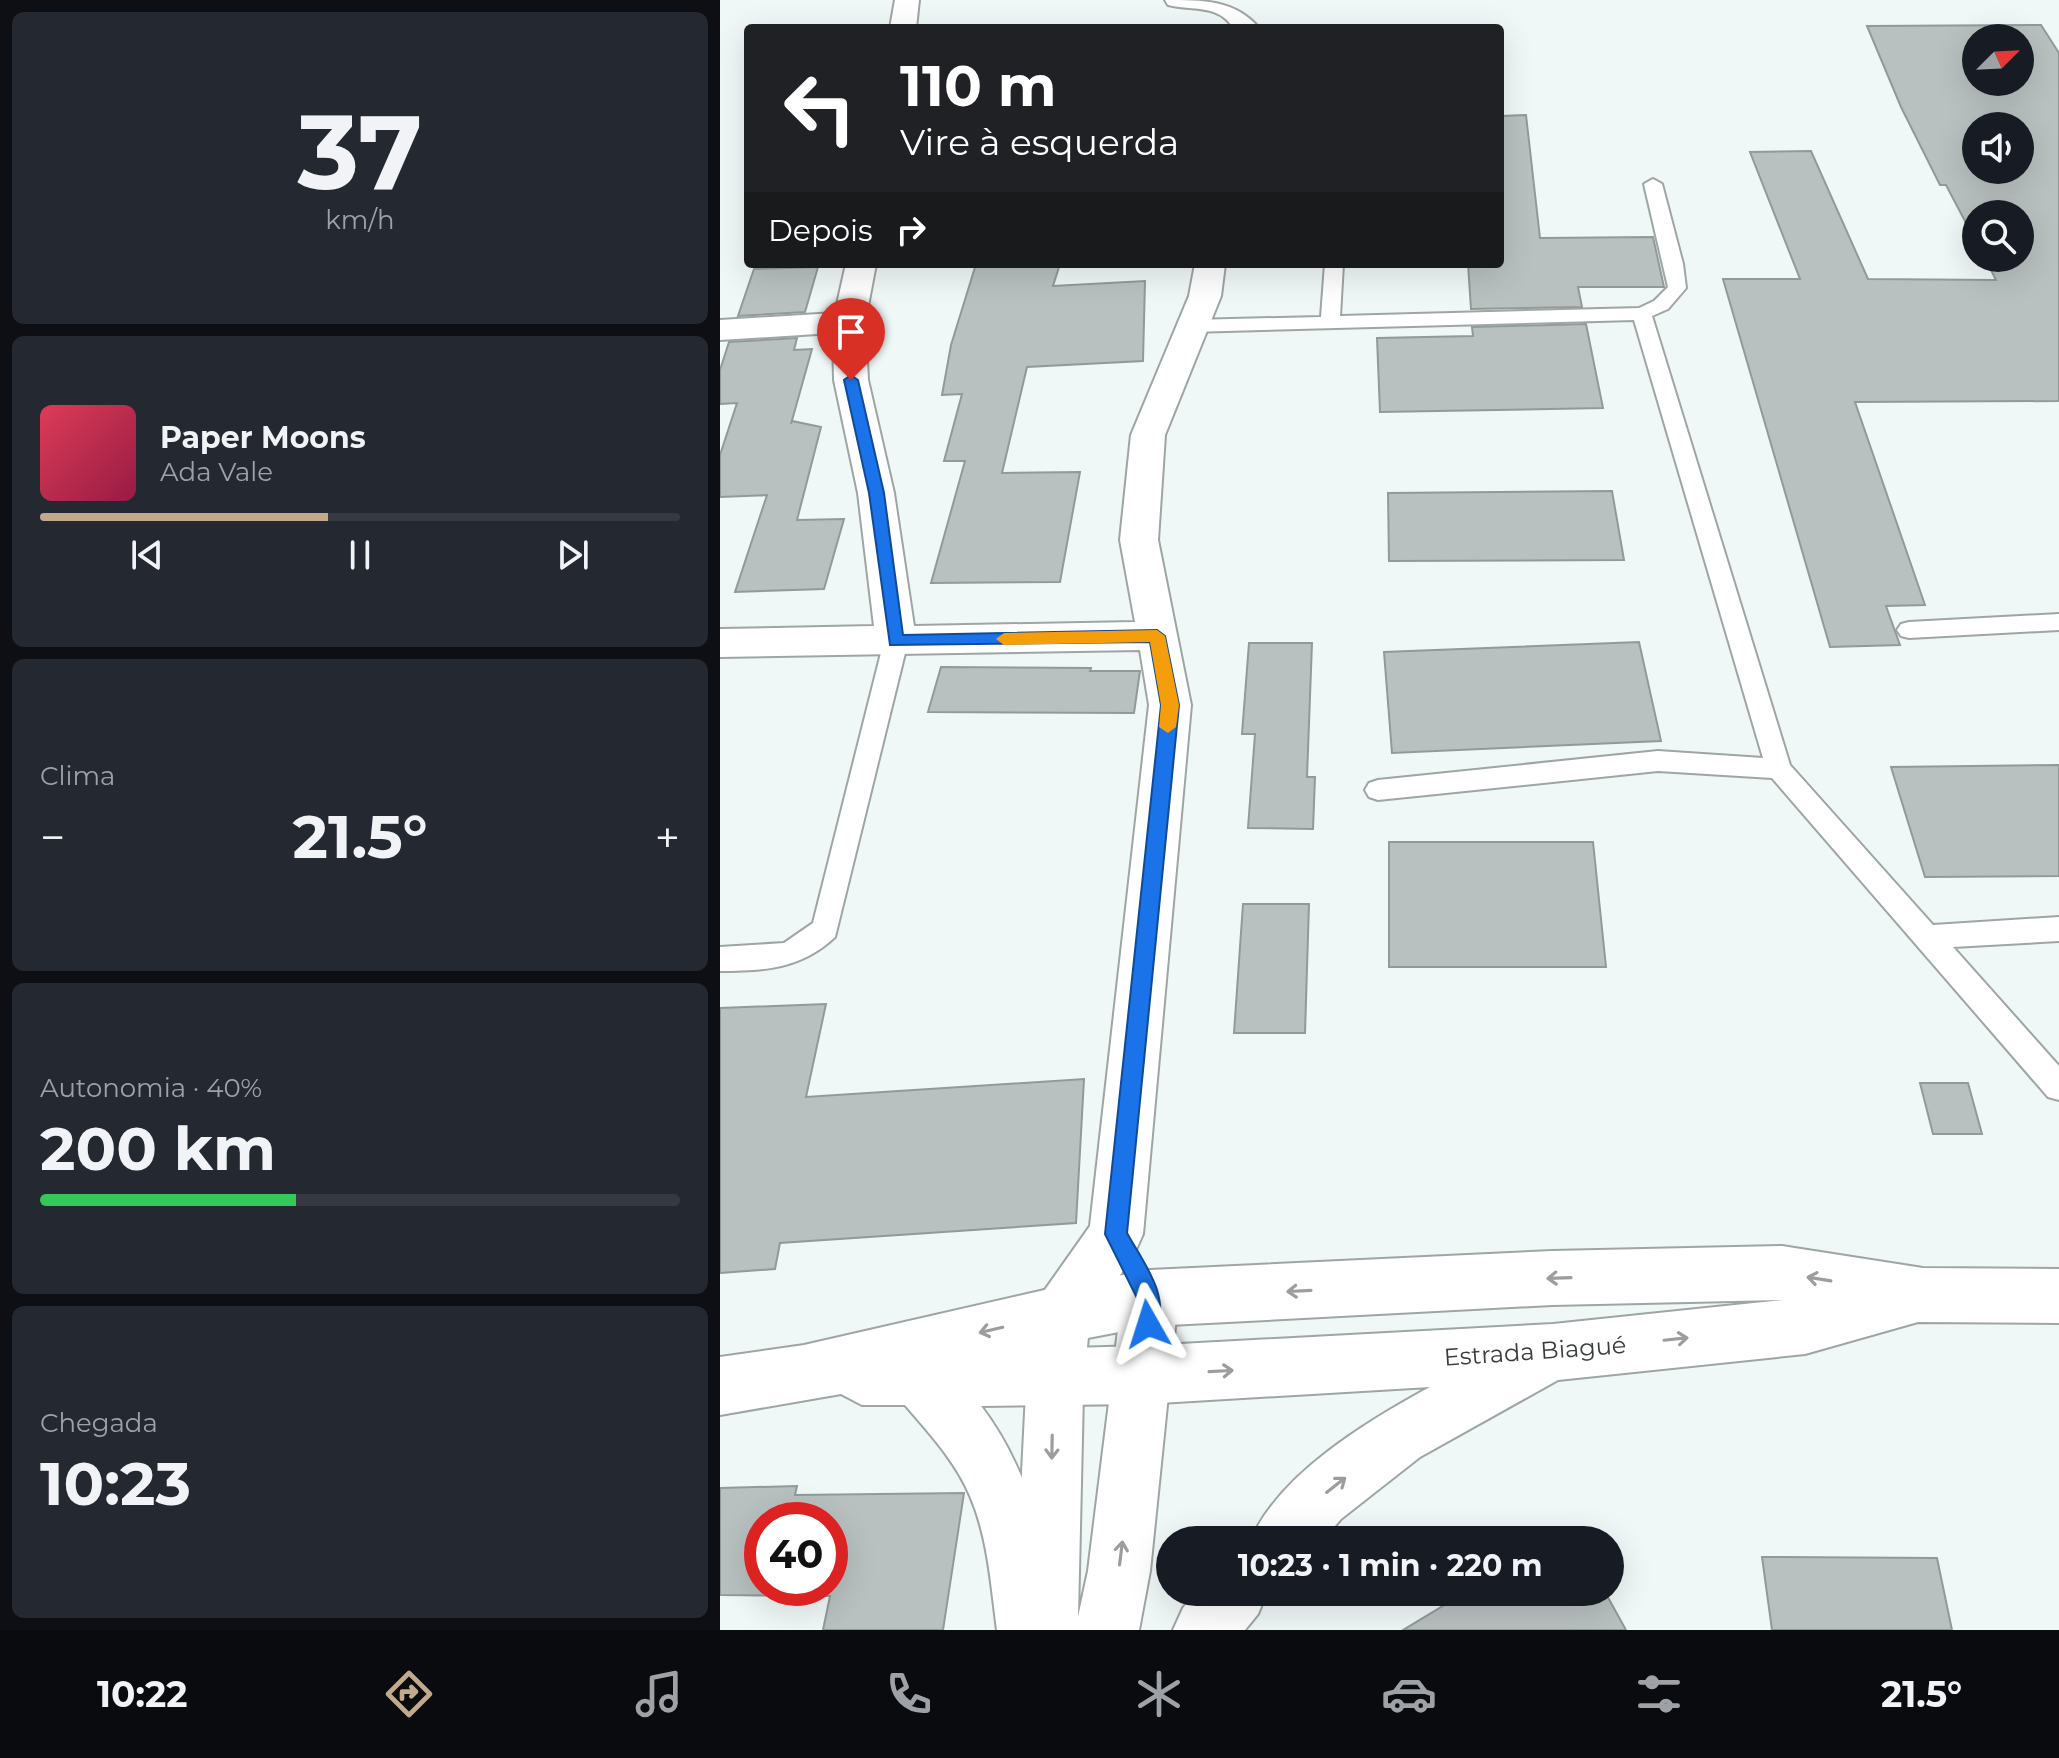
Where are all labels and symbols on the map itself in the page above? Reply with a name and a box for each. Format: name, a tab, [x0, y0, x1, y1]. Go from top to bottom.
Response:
north arrow	[1962, 24, 2034, 96]
pin	[817, 298, 885, 380]
one-way arrow	[1546, 1270, 1573, 1285]
one-way arrow	[1806, 1271, 1832, 1286]
position arrow	[1106, 1282, 1190, 1366]
one-way arrow	[1286, 1283, 1313, 1298]
one-way arrow	[979, 1324, 1005, 1339]
street label: Estrada Biagué	[1443, 1330, 1627, 1372]
one-way arrow	[1662, 1332, 1688, 1347]
one-way arrow	[1207, 1363, 1234, 1378]
one-way arrow	[1045, 1433, 1060, 1460]
one-way arrow	[1325, 1476, 1346, 1493]
speed limit sign: 40	[744, 1502, 848, 1606]
one-way arrow	[1114, 1541, 1129, 1566]

